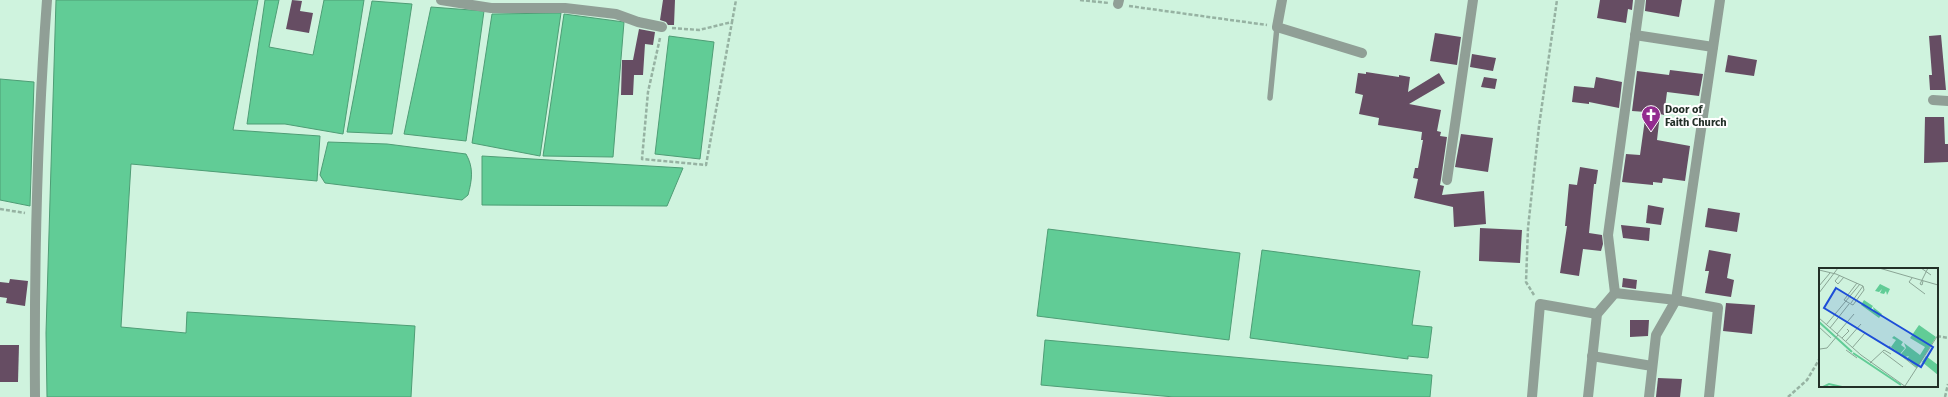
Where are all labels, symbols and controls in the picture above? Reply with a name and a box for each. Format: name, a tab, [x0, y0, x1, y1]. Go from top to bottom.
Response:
place label: Door of Faith Church	[1665, 103, 1727, 129]
church icon: Door of Faith Church	[1640, 104, 1662, 132]
inset map	[1819, 268, 1938, 387]

